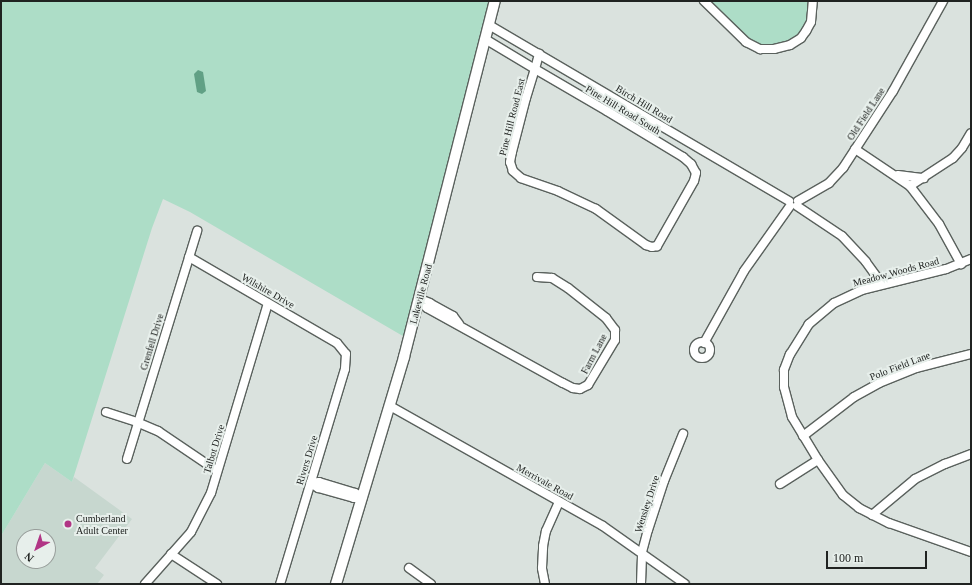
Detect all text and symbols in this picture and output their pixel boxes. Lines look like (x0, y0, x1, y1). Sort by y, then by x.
street label: Pine Hill Road East (497, 77, 527, 157)
street label: Birch Hill Road (614, 82, 674, 126)
street label: Pine Hill Road South (583, 83, 663, 137)
street label: Old Field Lane (844, 85, 888, 143)
street label: Meadow Woods Road (852, 255, 940, 289)
street label: Lakeville Road (407, 263, 435, 325)
street label: Wilshire Drive (239, 271, 297, 311)
street label: Grenfell Drive (138, 312, 166, 372)
street label: Farm Lane (578, 332, 610, 376)
street label: Polo Field Lane (868, 349, 932, 383)
street label: Talbot Drive (201, 423, 227, 475)
street label: Rivers Drive (294, 434, 320, 486)
street label: Merrivale Road (515, 461, 575, 503)
street label: Wensley Drive (632, 474, 662, 534)
place label: Cumberland Adult Center (76, 512, 128, 536)
marker: Cumberland Adult Center (63, 519, 73, 529)
north arrow (16, 529, 56, 569)
scale bar (828, 543, 929, 569)
text: N (22, 550, 36, 565)
text: 100 m (833, 551, 863, 565)

